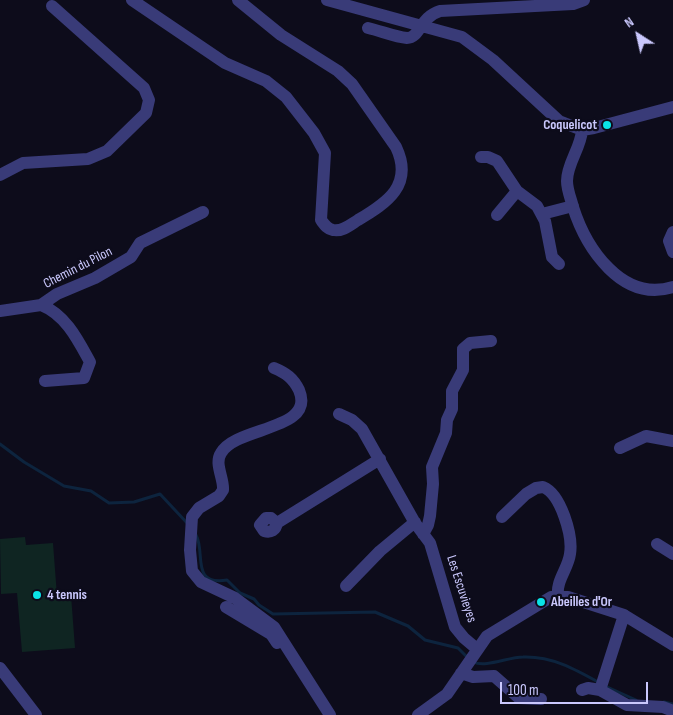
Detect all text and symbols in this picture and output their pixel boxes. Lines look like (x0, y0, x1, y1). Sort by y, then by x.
north arrow (613, 10, 663, 60)
text: N (621, 13, 637, 31)
place label: Coquelicot (543, 117, 597, 133)
marker: Coquelicot (601, 119, 613, 131)
street label: Chemin du Pilon (41, 243, 115, 293)
street label: Les Escuvieyes (442, 553, 480, 625)
place label: 4 tennis (47, 587, 87, 603)
marker: 4 tennis (31, 589, 43, 601)
place label: Abeilles d'Or (551, 594, 612, 610)
marker: Abeilles d'Or (535, 596, 547, 608)
scale bar (503, 672, 650, 704)
text: 100 m (508, 681, 539, 700)

